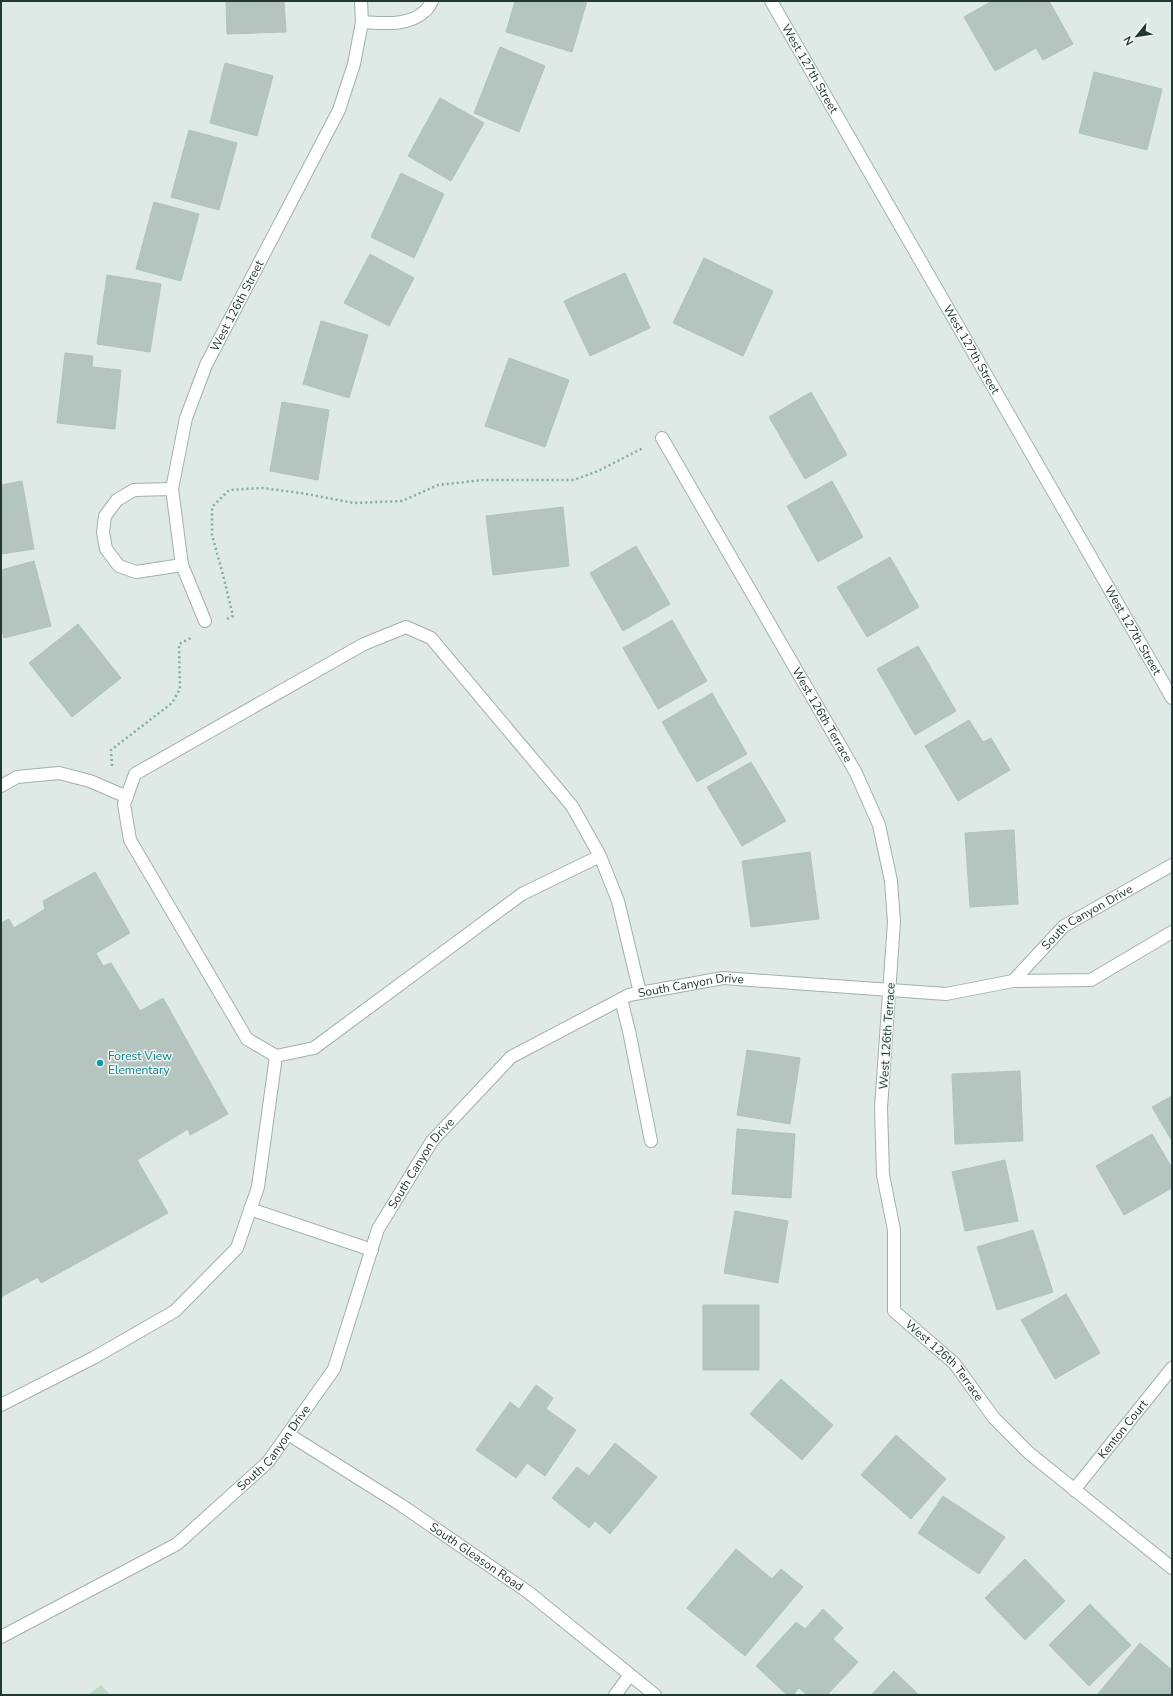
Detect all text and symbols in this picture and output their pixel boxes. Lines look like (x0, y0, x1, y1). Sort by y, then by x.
north arrow (1117, 16, 1157, 56)
street label: West 127th Street (778, 21, 842, 117)
text: N (1120, 33, 1137, 48)
street label: West 126th Street (207, 257, 268, 354)
street label: West 127th Street (939, 302, 1004, 398)
street label: West 127th Street (1101, 583, 1165, 678)
street label: West 126th Terrace (789, 665, 856, 765)
street label: South Canyon Drive (1038, 881, 1135, 953)
street label: South Canyon Drive (637, 970, 744, 1001)
street label: West 126th Terrace (875, 982, 899, 1090)
place label: Forest View Elementary (108, 1048, 172, 1078)
marker: Forest View Elementary (95, 1058, 105, 1068)
street label: South Canyon Drive (384, 1114, 458, 1212)
street label: West 126th Terrace (902, 1316, 987, 1404)
street label: Kenton Court (1094, 1396, 1152, 1462)
street label: South Canyon Drive (234, 1402, 314, 1494)
street label: South Gleason Road (427, 1519, 527, 1594)

